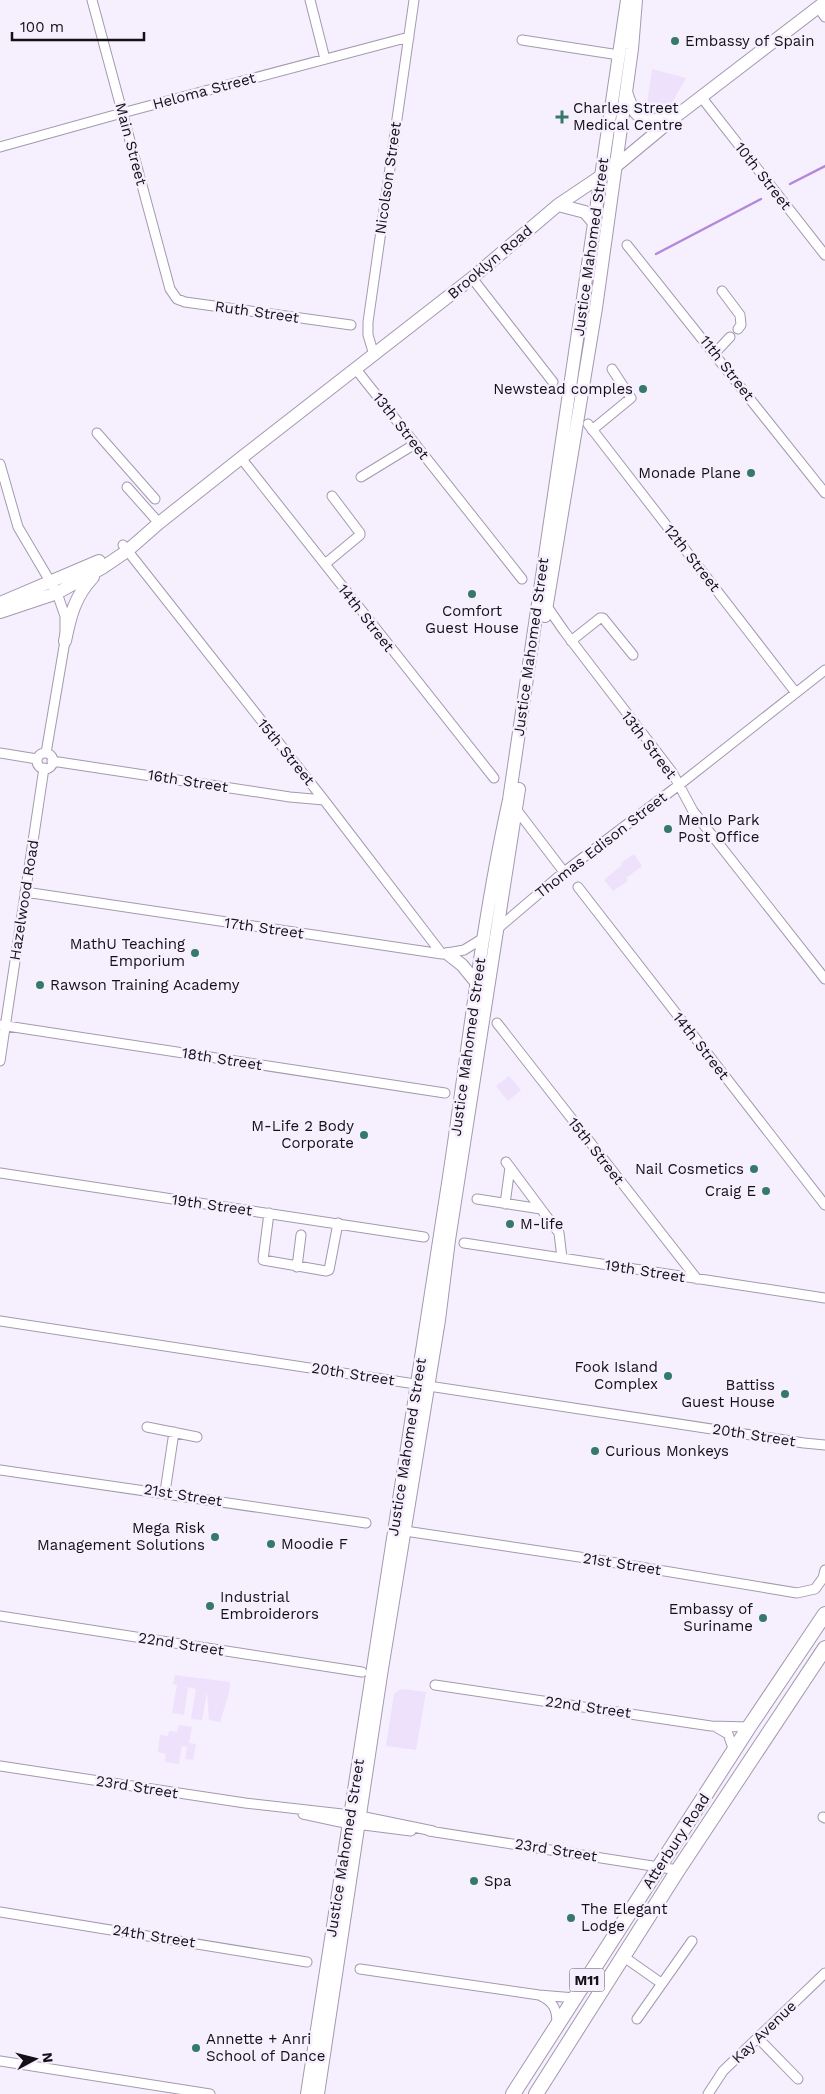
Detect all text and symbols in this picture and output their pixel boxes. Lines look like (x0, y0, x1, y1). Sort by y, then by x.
scale bar (12, 10, 145, 42)
text: 100 m (20, 18, 64, 36)
place label: Embassy of Spain (685, 32, 815, 50)
marker: Embassy of Spain (669, 35, 681, 47)
street label: Heloma Street (151, 68, 258, 113)
place label: Charles Street Medical Centre (573, 99, 683, 134)
street label: Main Street (111, 101, 151, 188)
marker: Charles Street Medical Centre (555, 110, 569, 124)
street label: Nicolson Street (371, 120, 405, 235)
street label: 10th Street (731, 139, 795, 214)
street label: Justice Mahomed Street (570, 156, 613, 337)
street label: Brooklyn Road (444, 221, 536, 303)
street label: Ruth Street (214, 297, 301, 327)
street label: 11th Street (696, 332, 758, 405)
place label: Newstead comples (493, 380, 633, 398)
marker: Newstead comples (637, 383, 649, 395)
street label: 13th Street (369, 389, 433, 464)
place label: Monade Plane (638, 464, 741, 482)
marker: Monade Plane (745, 467, 757, 479)
street label: 12th Street (660, 521, 724, 596)
street label: Justice Mahomed Street (510, 556, 553, 737)
street label: 14th Street (334, 581, 398, 656)
marker: Comfort Guest House (466, 588, 478, 600)
place label: Comfort Guest House (425, 602, 519, 637)
street label: 13th Street (618, 707, 681, 783)
street label: 15th Street (254, 715, 319, 789)
street label: 16th Street (147, 766, 230, 796)
street label: Thomas Edison Street (532, 788, 671, 902)
place label: Menlo Park Post Office (678, 811, 760, 846)
marker: Menlo Park Post Office (662, 823, 674, 835)
street label: Hazelwood Road (6, 838, 42, 962)
street label: 17th Street (223, 914, 306, 943)
place label: MathU Teaching Emporium (70, 935, 185, 970)
marker: MathU Teaching Emporium (189, 947, 201, 959)
street label: Justice Mahomed Street (447, 956, 490, 1137)
place label: Rawson Training Academy (50, 976, 240, 994)
marker: Rawson Training Academy (34, 979, 46, 991)
street label: 14th Street (669, 1009, 733, 1084)
street label: 18th Street (181, 1044, 264, 1074)
street label: 15th Street (564, 1114, 628, 1189)
place label: M-Life 2 Body Corporate (251, 1117, 354, 1152)
marker: M-Life 2 Body Corporate (358, 1129, 370, 1141)
place label: Nail Cosmetics (635, 1160, 744, 1178)
marker: Nail Cosmetics (748, 1163, 760, 1175)
place label: Craig E (705, 1182, 756, 1200)
marker: Craig E (760, 1185, 772, 1197)
street label: 19th Street (171, 1190, 254, 1220)
place label: M-life (520, 1215, 563, 1233)
marker: M-life (504, 1218, 516, 1230)
street label: 19th Street (604, 1256, 687, 1286)
street label: Justice Mahomed Street (384, 1356, 430, 1537)
place label: Fook Island Complex (574, 1358, 658, 1393)
street label: 20th Street (310, 1359, 397, 1390)
marker: Fook Island Complex (662, 1370, 674, 1382)
place label: Battiss Guest House (681, 1376, 775, 1411)
marker: Battiss Guest House (779, 1388, 791, 1400)
street label: 20th Street (711, 1420, 798, 1451)
place label: Curious Monkeys (605, 1442, 729, 1460)
marker: Curious Monkeys (589, 1445, 601, 1457)
street label: 21st Street (143, 1480, 224, 1510)
place label: Mega Risk Management Solutions (37, 1519, 205, 1554)
marker: Mega Risk Management Solutions (209, 1531, 221, 1543)
place label: Moodie F (281, 1535, 348, 1553)
marker: Moodie F (265, 1538, 277, 1550)
street label: 21st Street (582, 1549, 663, 1579)
place label: Industrial Embroiderors (220, 1588, 319, 1623)
marker: Industrial Embroiderors (204, 1600, 216, 1612)
place label: Embassy of Suriname (669, 1600, 753, 1635)
marker: Embassy of Suriname (757, 1612, 769, 1624)
street label: 22nd Street (137, 1628, 226, 1660)
street label: 22nd Street (544, 1692, 633, 1722)
street label: Justice Mahomed Street (322, 1757, 368, 1938)
street label: 23rd Street (95, 1772, 180, 1802)
street label: Atterbury Road (639, 1790, 713, 1892)
street label: 23rd Street (514, 1835, 599, 1865)
place label: Spa (484, 1872, 512, 1890)
marker: Spa (468, 1875, 480, 1887)
place label: The Elegant Lodge (581, 1900, 668, 1935)
marker: The Elegant Lodge (565, 1912, 577, 1924)
street label: 24th Street (111, 1921, 197, 1952)
road number: M11 (570, 1968, 604, 1992)
street label: Kay Avenue (728, 1997, 800, 2067)
place label: Annette + Anri School of Dance (206, 2030, 325, 2065)
north arrow (10, 2034, 60, 2084)
marker: Annette + Anri School of Dance (190, 2042, 202, 2054)
text: N (39, 2051, 56, 2064)

